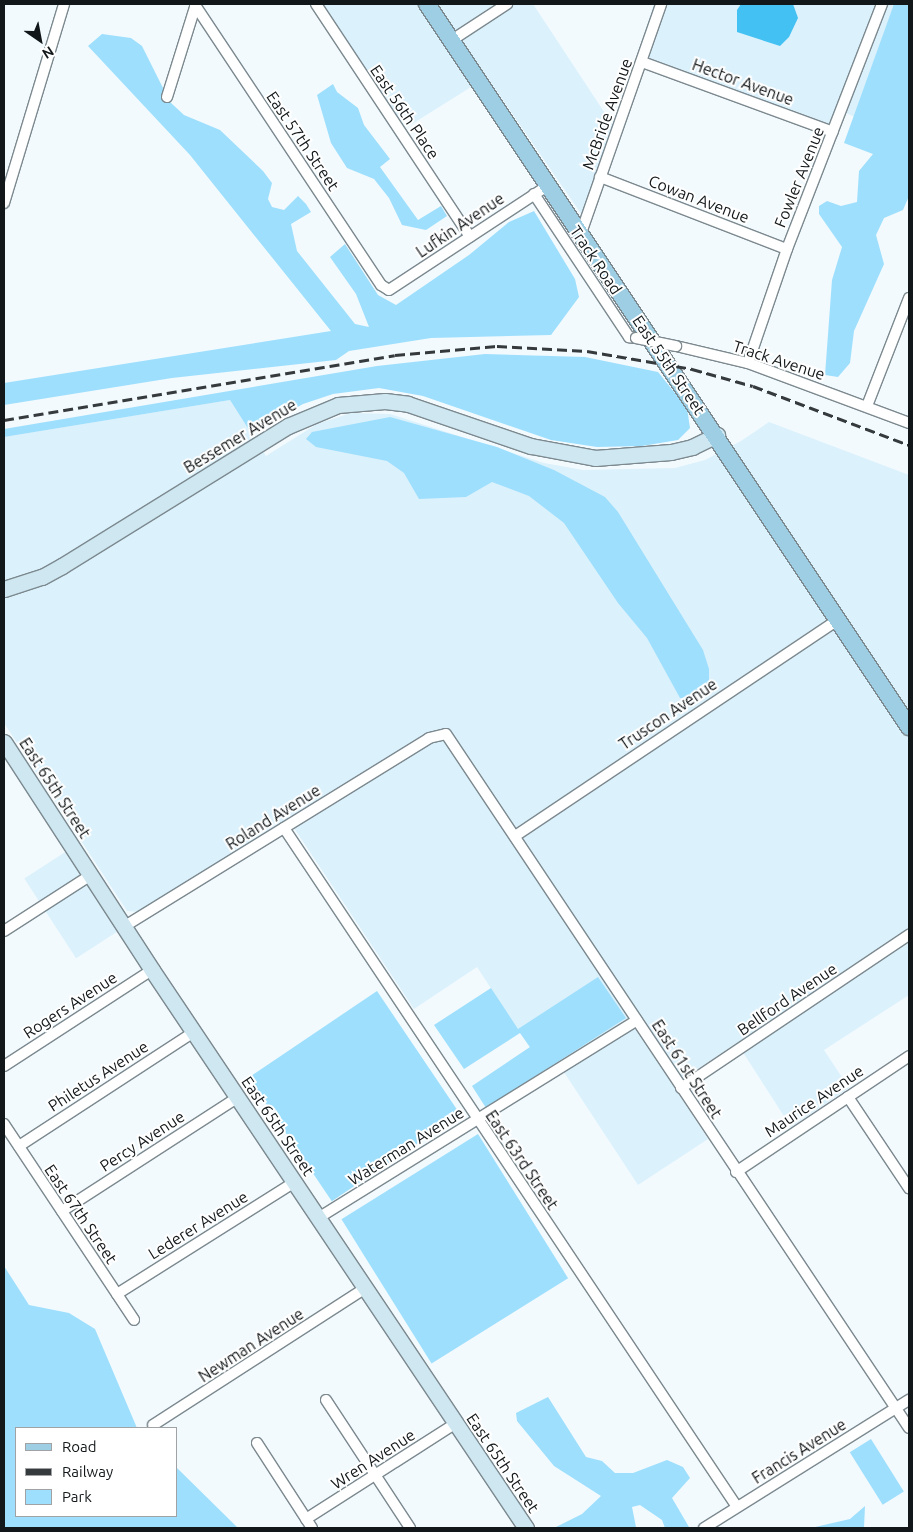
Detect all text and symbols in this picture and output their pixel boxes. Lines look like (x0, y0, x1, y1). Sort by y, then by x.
north arrow (15, 15, 65, 65)
text: N (39, 43, 57, 62)
street label: Hector Avenue (690, 55, 796, 109)
street label: McBride Avenue (578, 56, 636, 172)
street label: East 56th Place (366, 61, 444, 163)
street label: East 57th Street (263, 88, 343, 194)
street label: Fowler Avenue (770, 124, 828, 230)
street label: Cowan Avenue (646, 171, 752, 227)
street label: Lufkin Avenue (412, 189, 508, 261)
street label: Track Road (566, 222, 626, 298)
street label: East 55th Street (629, 312, 709, 418)
street label: Track Avenue (731, 336, 827, 384)
street label: Bessemer Avenue (180, 395, 300, 477)
street label: Truscon Avenue (615, 674, 721, 754)
street label: East 65th Street (15, 734, 95, 842)
street label: Roland Avenue (222, 780, 324, 854)
street label: Bellford Avenue (734, 959, 840, 1039)
street label: Rogers Avenue (20, 968, 120, 1042)
street label: East 61st Street (648, 1016, 726, 1122)
street label: Philetus Avenue (44, 1036, 152, 1116)
street label: Maurice Avenue (761, 1061, 867, 1141)
street label: East 65th Street (238, 1073, 318, 1179)
street label: Waterman Avenue (345, 1103, 467, 1189)
street label: Percy Avenue (96, 1107, 188, 1175)
street label: East 63rd Street (482, 1107, 562, 1213)
street label: East 67th Street (41, 1161, 121, 1267)
street label: Lederer Avenue (145, 1187, 251, 1263)
street label: Newman Avenue (195, 1304, 307, 1386)
street label: East 65th Street (463, 1410, 543, 1516)
street label: Francis Avenue (748, 1414, 850, 1488)
street label: Wren Avenue (327, 1425, 419, 1493)
legend (15, 1427, 178, 1517)
text: Road (62, 1438, 97, 1455)
text: Railway (62, 1463, 113, 1480)
text: Park (62, 1488, 92, 1505)

